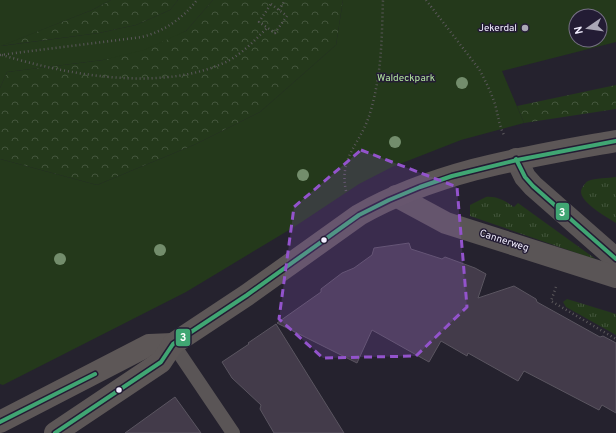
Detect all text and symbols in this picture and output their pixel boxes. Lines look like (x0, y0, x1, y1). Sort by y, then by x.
north arrow (568, 8, 608, 48)
place label: Jekerdal (479, 22, 517, 35)
marker: Jekerdal (520, 23, 530, 33)
text: N (572, 25, 587, 35)
park label: Waldeckpark (377, 72, 435, 85)
line badge: 3 (555, 202, 570, 221)
text: 3 (559, 206, 565, 220)
street label: Cannerweg (478, 227, 530, 255)
unlabelled marker (319, 235, 329, 245)
line badge: 3 (175, 328, 191, 347)
text: 3 (180, 331, 186, 345)
unlabelled marker (114, 385, 124, 395)

